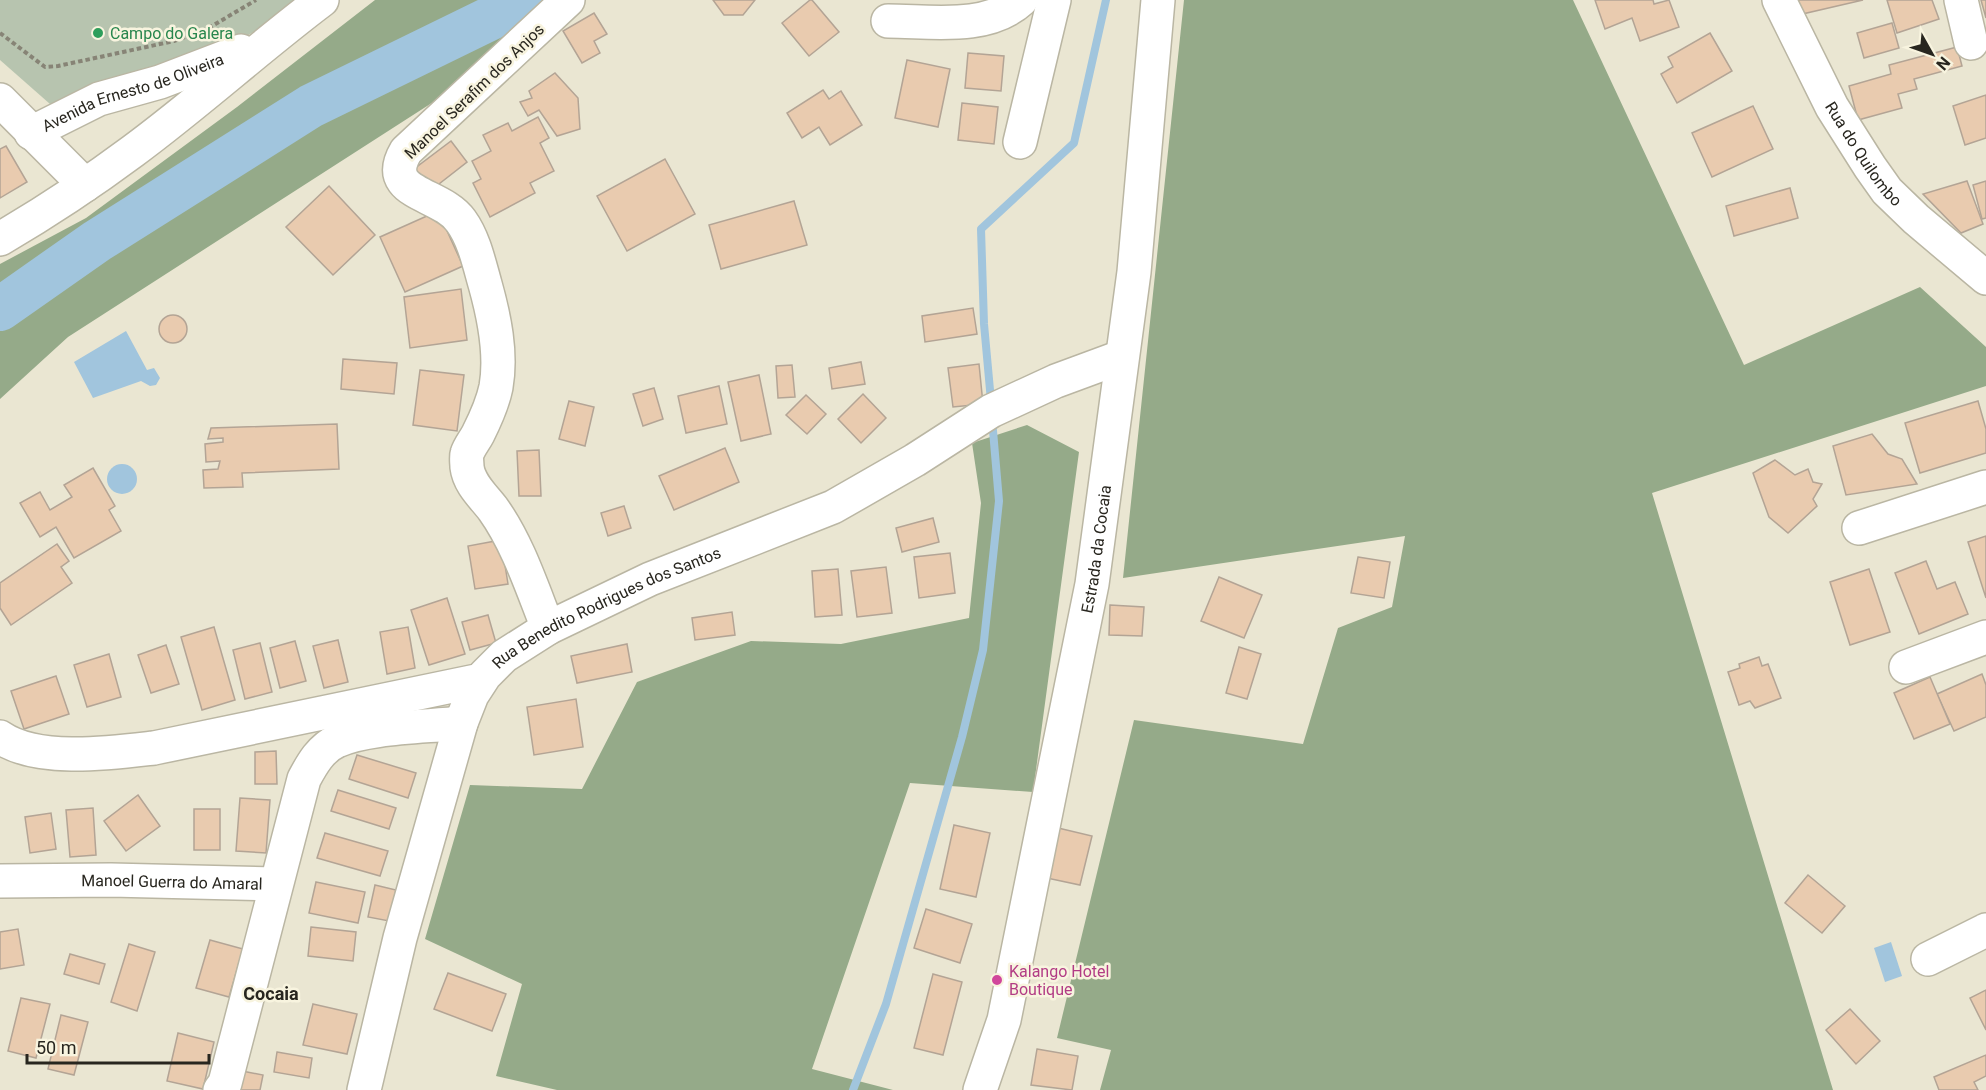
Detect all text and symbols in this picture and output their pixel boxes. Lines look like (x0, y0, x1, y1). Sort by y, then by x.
street label: Manoel Serafim dos Anjos (401, 20, 548, 163)
place label: Campo do Galera (110, 24, 233, 43)
north arrow (1902, 24, 1962, 84)
marker: Campo do Galera (91, 26, 105, 40)
street label: Avenida Ernesto de Oliveira (39, 50, 226, 136)
text: N (1932, 53, 1954, 74)
street label: Rua do Quilombo (1821, 98, 1906, 210)
street label: Estrada da Cocaia (1077, 484, 1115, 615)
street label: Rua Benedito Rodrigues dos Santos (488, 543, 724, 673)
street label: Manoel Guerra do Amaral (81, 871, 263, 894)
place label: Kalango Hotel Boutique (1009, 962, 1109, 999)
marker: Kalango Hotel Boutique (990, 973, 1004, 987)
district label: Cocaia (243, 983, 299, 1004)
scale bar (27, 1027, 208, 1065)
text: 50 m (36, 1037, 76, 1058)

